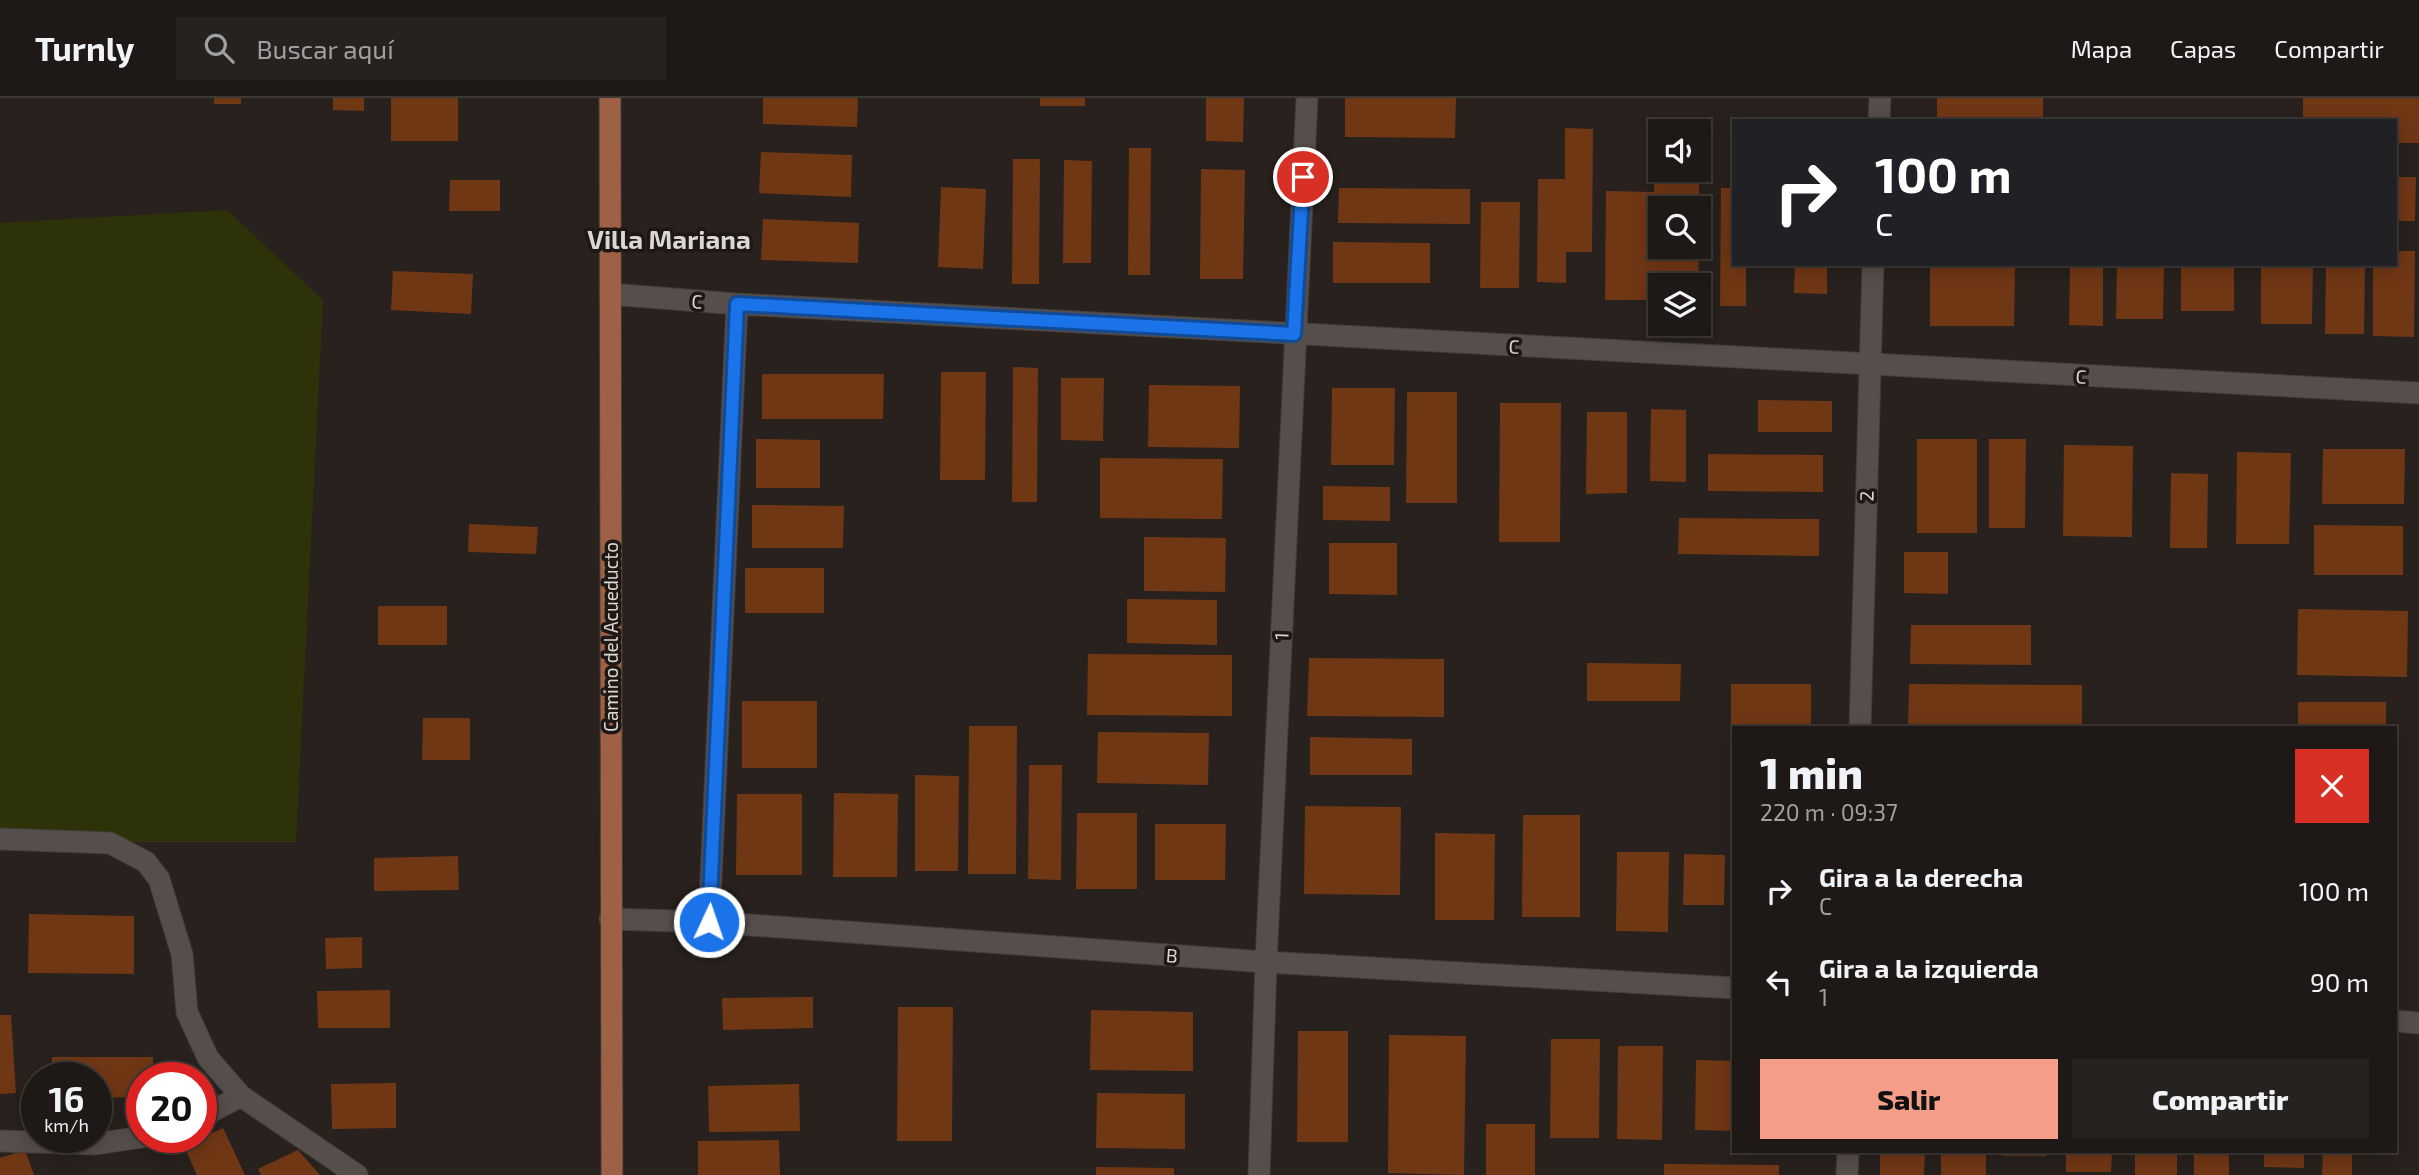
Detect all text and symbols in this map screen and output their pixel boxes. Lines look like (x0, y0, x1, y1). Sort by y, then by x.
search box (176, 17, 666, 80)
text: Turnly (35, 28, 134, 68)
icon: search (200, 29, 238, 67)
text: Buscar aquí (256, 33, 394, 64)
text: Mapa (2071, 34, 2132, 63)
text: Capas (2170, 34, 2236, 63)
text: Compartir (2274, 34, 2384, 63)
map controls (1648, 119, 1711, 336)
button: sound (1648, 119, 1711, 182)
text: 100 m (1875, 144, 2012, 203)
pin (1273, 147, 1333, 207)
icon: right (1760, 147, 1851, 238)
icon: arrive (1284, 158, 1322, 196)
button: search (1648, 196, 1711, 259)
text: C (1875, 204, 1893, 242)
district label: Villa Mariana (587, 223, 751, 254)
button: layers (1648, 273, 1711, 336)
street label: C (691, 289, 703, 313)
street label: C (1508, 334, 1520, 358)
street label: C (2075, 364, 2087, 388)
street label: 2 (1854, 490, 1878, 502)
street label: Camino del Acueducto (599, 542, 622, 732)
street label: 1 (1269, 632, 1293, 640)
text: 1 min (1760, 747, 1863, 797)
button: close (2295, 749, 2369, 823)
text: 220 m · 09:37 (1760, 798, 1898, 826)
text: Gira a la derecha (1819, 861, 2023, 892)
icon: right (1760, 872, 1798, 910)
text: 100 m (2299, 875, 2369, 906)
position arrow (672, 885, 746, 959)
text: C (1819, 892, 1832, 920)
street label: B (1165, 943, 1179, 967)
text: Gira a la izquierda (1819, 952, 2039, 983)
icon: left (1760, 963, 1798, 1001)
text: 90 m (2310, 966, 2369, 997)
text: 1 (1819, 983, 1828, 1011)
button: Salir (1760, 1059, 2058, 1139)
button: Compartir (2072, 1059, 2369, 1139)
speed limit sign: 20 (126, 1062, 217, 1153)
text: 16 (49, 1077, 84, 1119)
text: km/h (44, 1114, 89, 1136)

